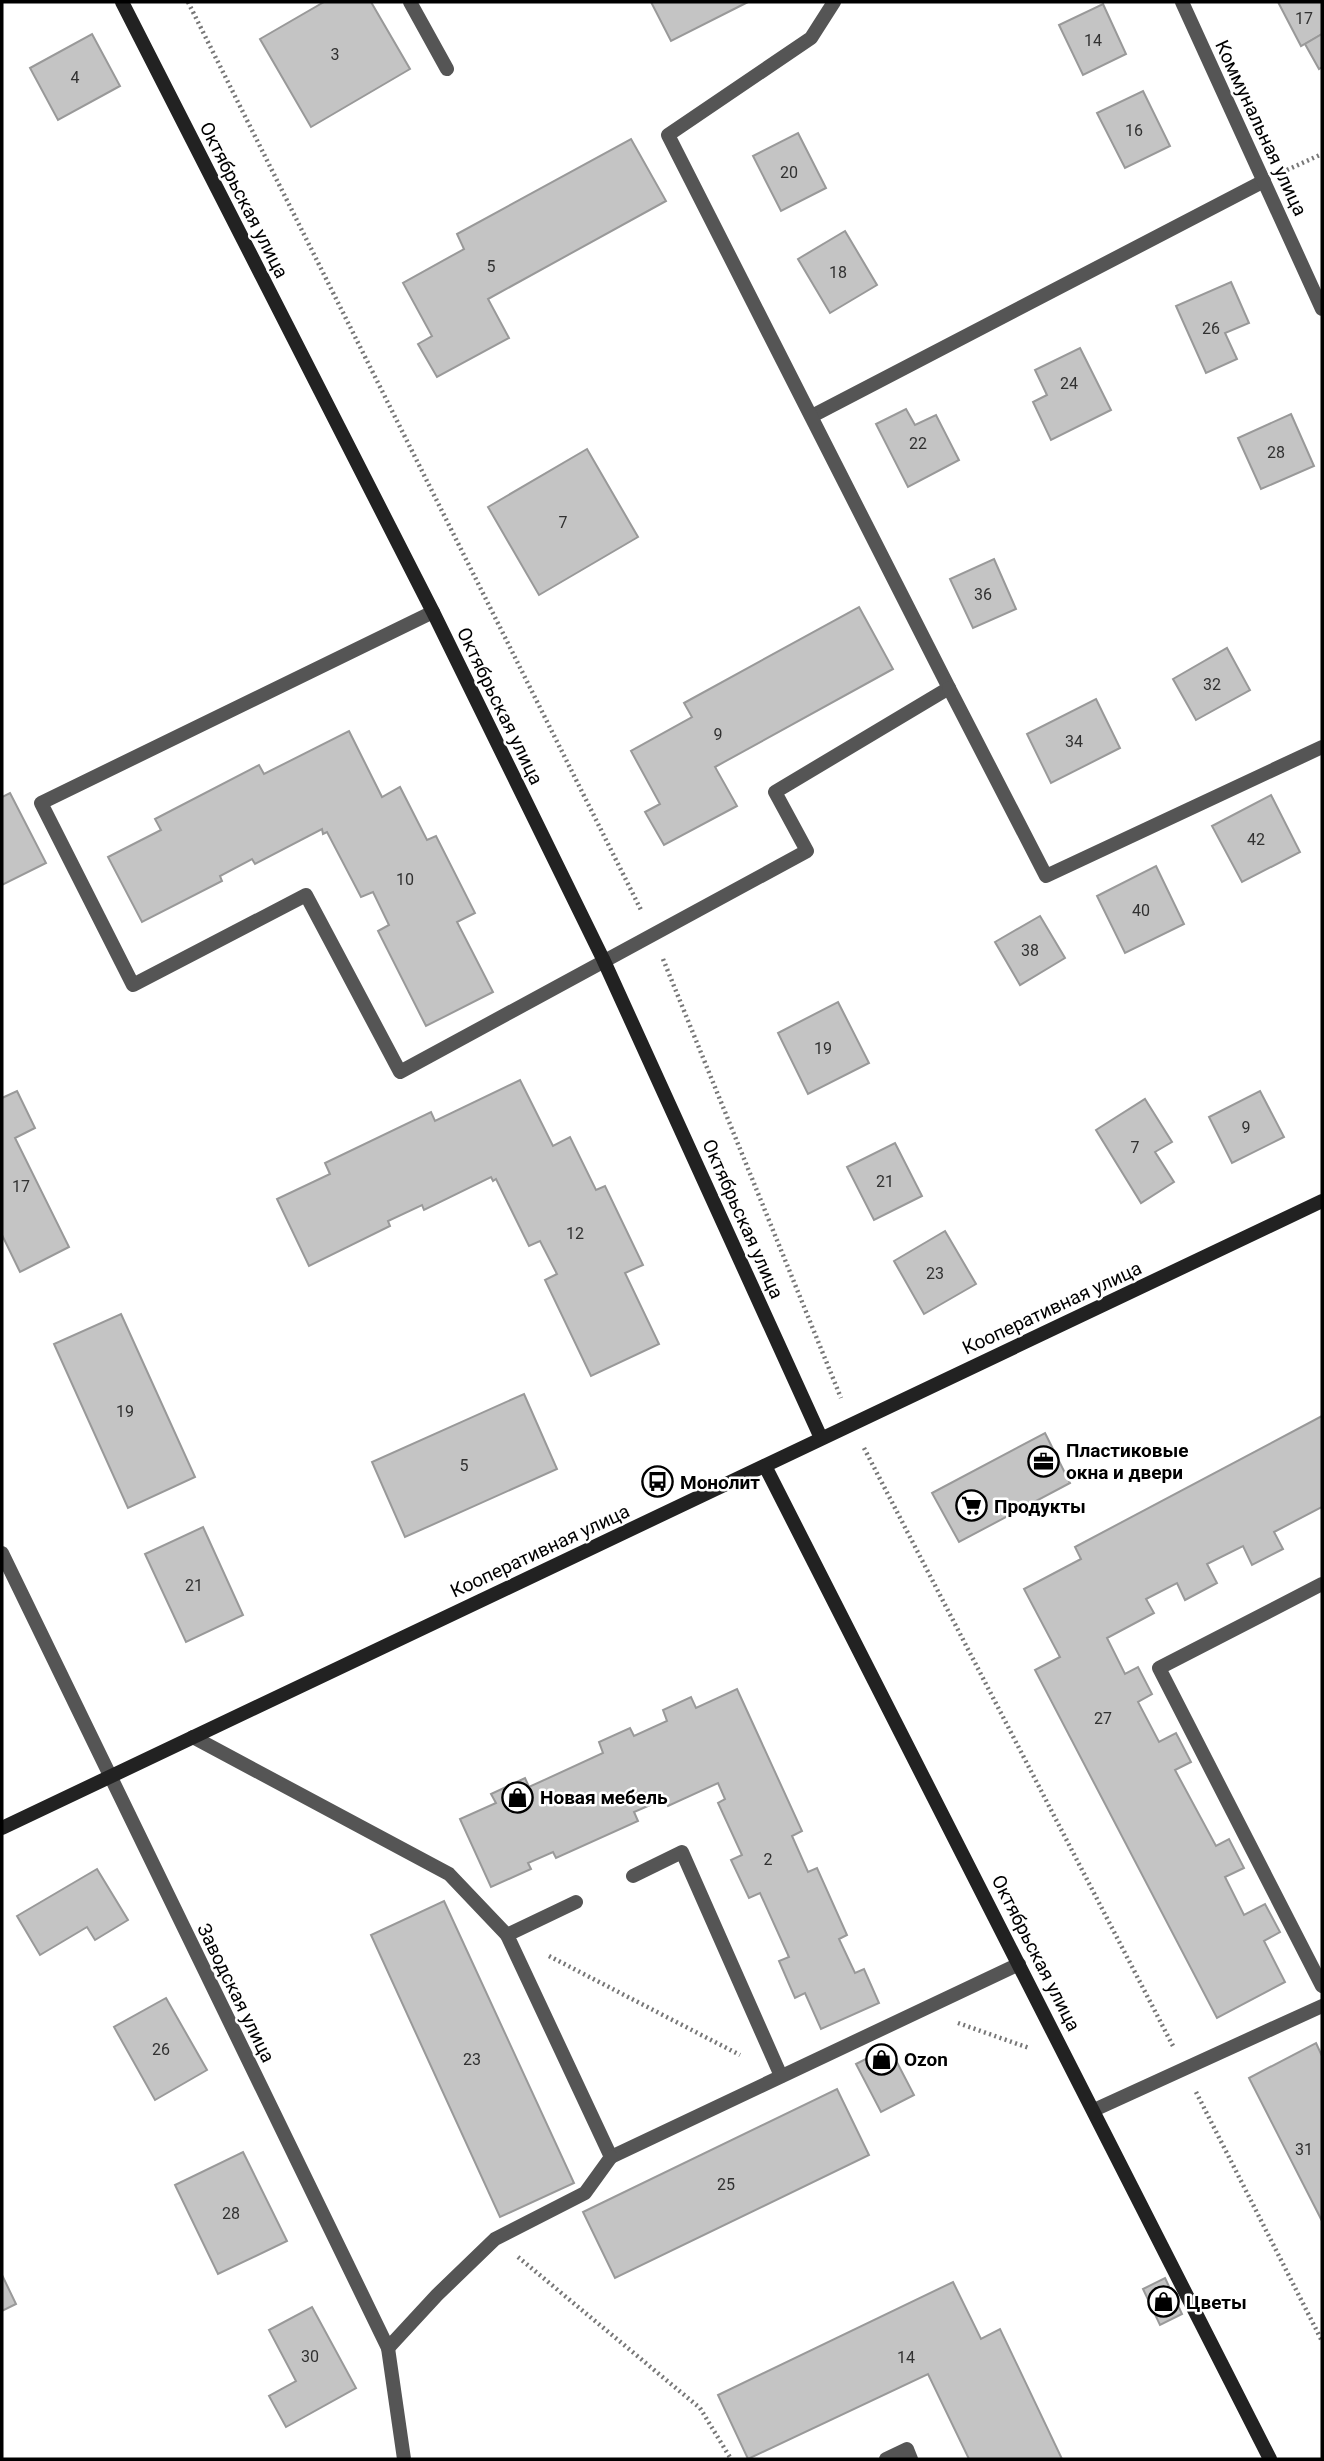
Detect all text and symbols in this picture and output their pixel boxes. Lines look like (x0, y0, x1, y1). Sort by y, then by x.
house number: 17 (1295, 9, 1313, 28)
house number: 14 (1084, 31, 1102, 50)
street label: Коммунальная улица (1210, 37, 1312, 219)
house number: 3 (331, 45, 340, 64)
house number: 4 (71, 68, 80, 87)
street label: Октябрьская улица (195, 118, 293, 282)
house number: 16 (1125, 121, 1143, 140)
house number: 20 (780, 163, 798, 182)
house number: 5 (487, 257, 496, 276)
house number: 18 (829, 263, 847, 282)
house number: 26 (1202, 319, 1220, 338)
house number: 24 (1060, 374, 1078, 393)
house number: 22 (909, 434, 927, 453)
house number: 28 (1267, 443, 1285, 462)
house number: 7 (559, 513, 568, 532)
house number: 36 (974, 585, 992, 604)
street label: Октябрьская улица (452, 624, 548, 788)
house number: 32 (1203, 675, 1221, 694)
house number: 9 (714, 725, 723, 744)
house number: 34 (1065, 732, 1083, 751)
house number: 42 (1247, 830, 1265, 849)
house number: 10 (396, 870, 414, 889)
house number: 40 (1132, 901, 1150, 920)
house number: 38 (1021, 941, 1039, 960)
house number: 19 (814, 1039, 832, 1058)
house number: 9 (1242, 1118, 1251, 1137)
street label: Октябрьская улица (697, 1136, 789, 1302)
house number: 7 (1131, 1138, 1140, 1157)
house number: 21 (876, 1172, 894, 1191)
house number: 17 (12, 1177, 30, 1196)
house number: 12 (566, 1224, 584, 1243)
street label: Кооперативная улица (959, 1256, 1145, 1360)
house number: 23 (926, 1264, 944, 1283)
house number: 19 (116, 1402, 134, 1421)
place label: Пластиковые окна и двери (1066, 1439, 1188, 1484)
office icon: Пластиковые окна и двери (1026, 1444, 1060, 1478)
house number: 5 (460, 1456, 469, 1475)
bus stop icon: Монолит (640, 1465, 674, 1499)
place label: Монолит (680, 1471, 760, 1494)
supermarket icon: Продукты (954, 1489, 988, 1523)
place label: Продукты (994, 1495, 1086, 1518)
street label: Кооперативная улица (447, 1499, 633, 1603)
house number: 21 (185, 1576, 203, 1595)
house number: 27 (1094, 1709, 1112, 1728)
shop icon: Новая мебель (500, 1780, 534, 1814)
place label: Новая мебель (540, 1786, 668, 1809)
house number: 2 (764, 1850, 773, 1869)
street label: Октябрьская улица (987, 1871, 1085, 2035)
street label: Заводская улица (192, 1920, 280, 2066)
house number: 26 (152, 2040, 170, 2059)
shop icon: Ozon (864, 2042, 898, 2076)
place label: Ozon (904, 2048, 948, 2071)
house number: 23 (463, 2050, 481, 2069)
house number: 31 (1295, 2140, 1313, 2159)
house number: 25 (717, 2175, 735, 2194)
house number: 28 (222, 2204, 240, 2223)
shop icon: Цветы (1146, 2285, 1180, 2319)
place label: Цветы (1186, 2291, 1247, 2314)
house number: 30 (301, 2347, 319, 2366)
house number: 14 (897, 2348, 915, 2367)

